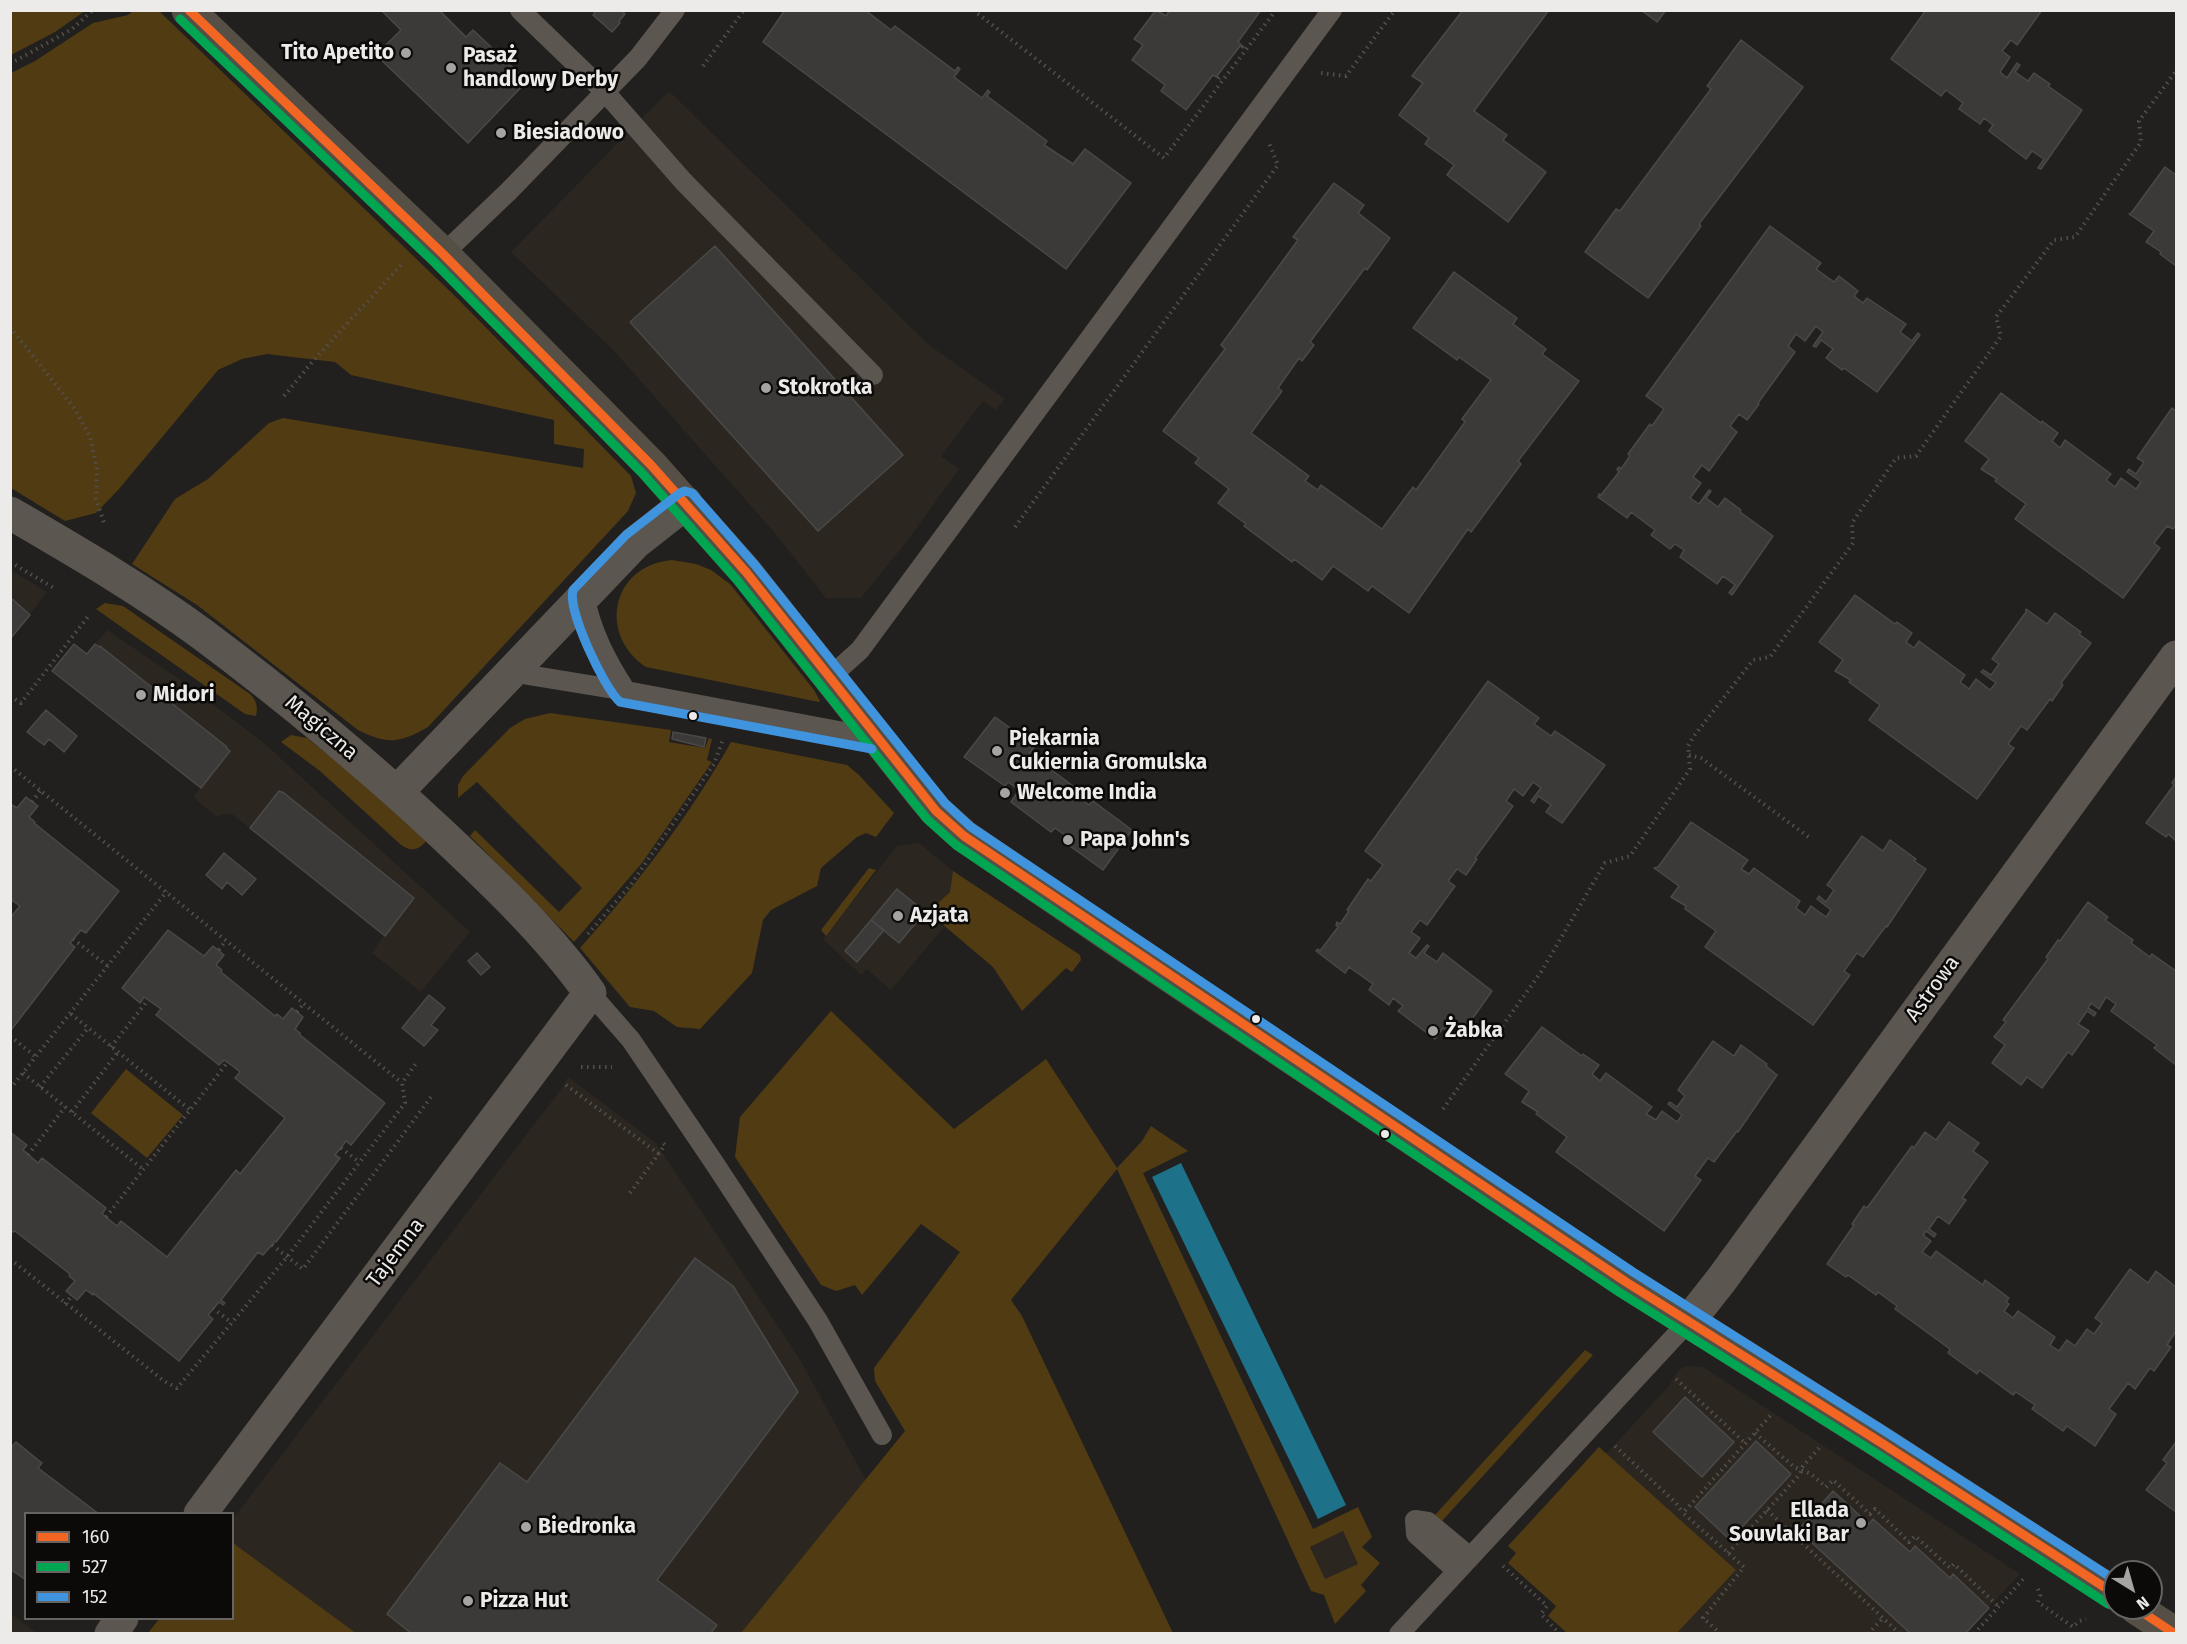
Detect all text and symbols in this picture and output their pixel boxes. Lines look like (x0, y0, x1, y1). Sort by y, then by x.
place label: Tito Apetito (281, 40, 394, 66)
place label: Pasaż handlowy Derby (463, 43, 618, 93)
marker: Tito Apetito (399, 46, 413, 60)
marker: Pasaż handlowy Derby (444, 61, 458, 75)
place label: Biesiadowo (513, 120, 624, 146)
marker: Biesiadowo (494, 126, 508, 140)
place label: Stokrotka (778, 375, 873, 401)
marker: Stokrotka (759, 381, 773, 395)
place label: Midori (153, 682, 215, 708)
marker: Midori (134, 688, 148, 702)
street label: Magiczna (279, 690, 363, 766)
unlabelled marker (687, 710, 699, 722)
place label: Piekarnia Cukiernia Gromulska (1009, 726, 1207, 776)
marker: Piekarnia Cukiernia Gromulska (990, 744, 1004, 758)
place label: Welcome India (1017, 780, 1157, 806)
marker: Welcome India (998, 786, 1012, 800)
place label: Papa John's (1080, 827, 1190, 853)
marker: Papa John's (1061, 833, 1075, 847)
place label: Azjata (910, 903, 969, 929)
marker: Azjata (891, 909, 905, 923)
street label: Astrowa (1901, 951, 1965, 1027)
unlabelled marker (1250, 1013, 1262, 1025)
place label: Żabka (1445, 1018, 1503, 1044)
marker: Żabka (1426, 1024, 1440, 1038)
unlabelled marker (1379, 1128, 1391, 1140)
street label: Tajemna (362, 1213, 430, 1293)
place label: Ellada Souvlaki Bar (1729, 1498, 1849, 1548)
legend (24, 1512, 234, 1620)
place label: Biedronka (538, 1514, 636, 1540)
marker: Ellada Souvlaki Bar (1854, 1516, 1868, 1530)
marker: Biedronka (519, 1520, 533, 1534)
text: 160 (82, 1526, 109, 1548)
text: 527 (82, 1556, 108, 1578)
north arrow (2103, 1560, 2163, 1620)
text: 152 (82, 1586, 108, 1608)
place label: Pizza Hut (480, 1588, 568, 1614)
text: N (2133, 1592, 2153, 1614)
marker: Pizza Hut (461, 1594, 475, 1608)

